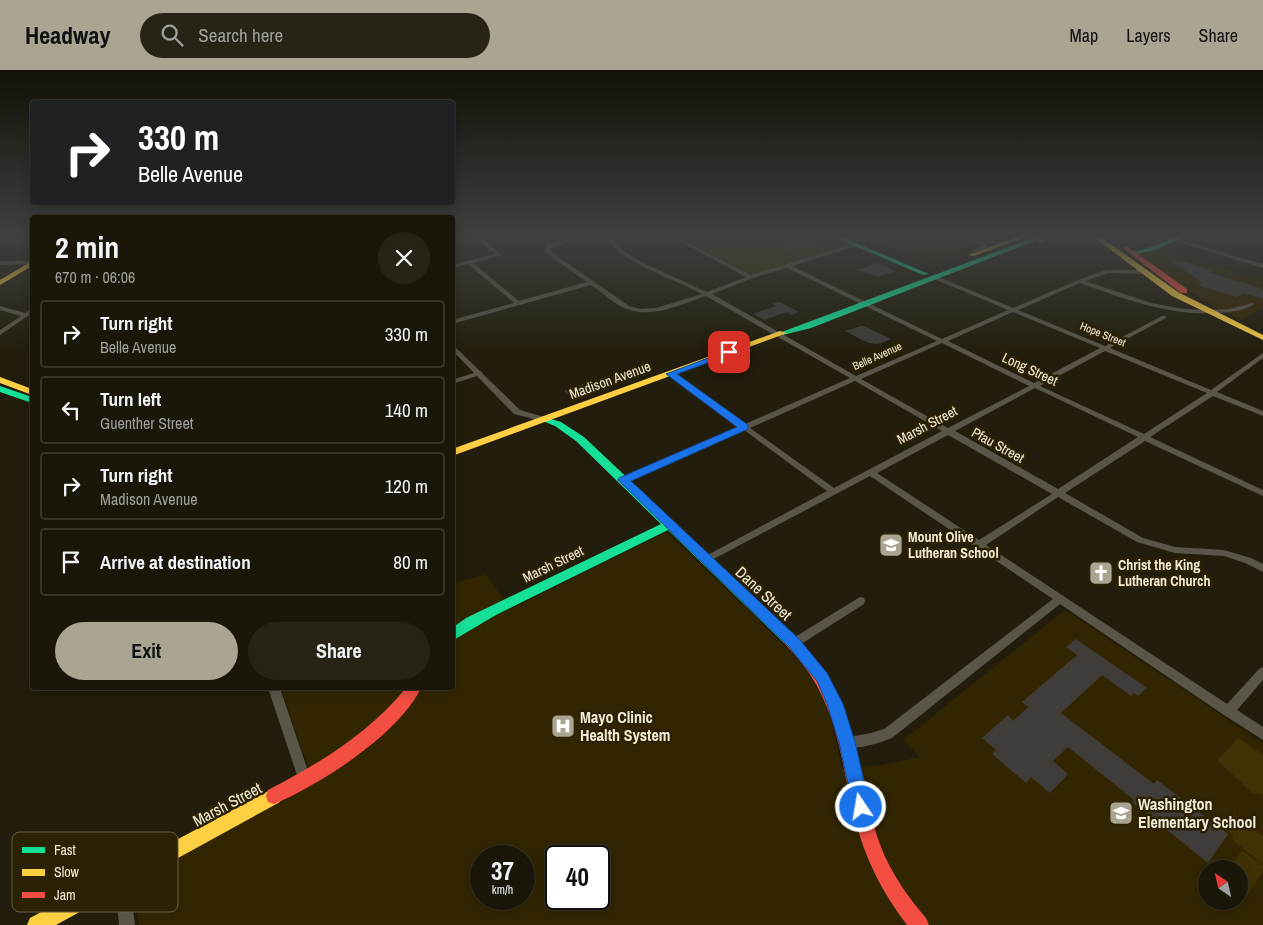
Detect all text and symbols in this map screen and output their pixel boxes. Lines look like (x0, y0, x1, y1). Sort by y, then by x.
search box (140, 13, 490, 58)
text: Headway (25, 19, 110, 51)
icon: search (158, 21, 186, 49)
text: Search here (198, 22, 283, 48)
text: Map (1070, 23, 1098, 48)
text: Layers (1126, 23, 1171, 48)
text: Share (1199, 23, 1238, 48)
text: 330 m (138, 114, 219, 161)
icon: right (55, 120, 120, 185)
text: Belle Avenue (138, 159, 243, 189)
text: 2 min (55, 227, 119, 267)
button: close (378, 232, 430, 284)
text: 670 m · 06:06 (55, 266, 135, 288)
text: Turn right (100, 310, 172, 336)
street label: Hope Street (1078, 318, 1128, 350)
icon: right (57, 320, 85, 348)
text: 330 m (385, 321, 428, 347)
pin (708, 331, 750, 373)
text: Belle Avenue (100, 336, 176, 358)
icon: arrive (715, 338, 743, 366)
street label: Belle Avenue (850, 339, 904, 373)
street label: Long Street (999, 348, 1061, 390)
street label: Madison Avenue (567, 357, 653, 403)
text: Turn left (100, 386, 161, 412)
icon: left (57, 396, 85, 424)
text: 140 m (385, 397, 428, 423)
street label: Marsh Street (894, 402, 960, 448)
text: Guenther Street (100, 412, 193, 434)
street label: Pfau Street (969, 423, 1027, 467)
text: Turn right (100, 462, 172, 488)
icon: right (57, 472, 85, 500)
text: 120 m (385, 473, 428, 499)
text: Madison Avenue (100, 488, 198, 510)
place label: Mount Olive Lutheran School (908, 528, 999, 562)
school or university icon: Mount Olive Lutheran School (878, 532, 904, 558)
street label: Marsh Street (520, 542, 586, 586)
icon: arrive (57, 548, 85, 576)
text: Arrive at destination (100, 549, 251, 575)
text: 80 m (393, 549, 428, 575)
place label: Christ the King Lutheran Church (1118, 556, 1210, 590)
church icon: Christ the King Lutheran Church (1088, 560, 1114, 586)
street label: Dane Street (731, 561, 797, 625)
button: Exit (55, 622, 238, 680)
button: Share (248, 622, 430, 680)
place label: Mayo Clinic Health System (580, 706, 670, 746)
hospital icon: Mayo Clinic Health System (550, 713, 576, 739)
street label: Marsh Street (189, 776, 266, 831)
position arrow (834, 780, 886, 832)
place label: Washington Elementary School (1138, 793, 1256, 833)
school or university icon: Washington Elementary School (1108, 800, 1134, 826)
legend (12, 832, 178, 912)
text: Fast (54, 841, 76, 859)
speed limit sign: 40 (545, 845, 610, 910)
text: 37 (491, 854, 514, 888)
north arrow (1198, 860, 1248, 910)
map controls (1198, 860, 1248, 910)
text: Slow (54, 863, 80, 881)
text: km/h (492, 882, 513, 898)
text: Jam (54, 886, 76, 904)

